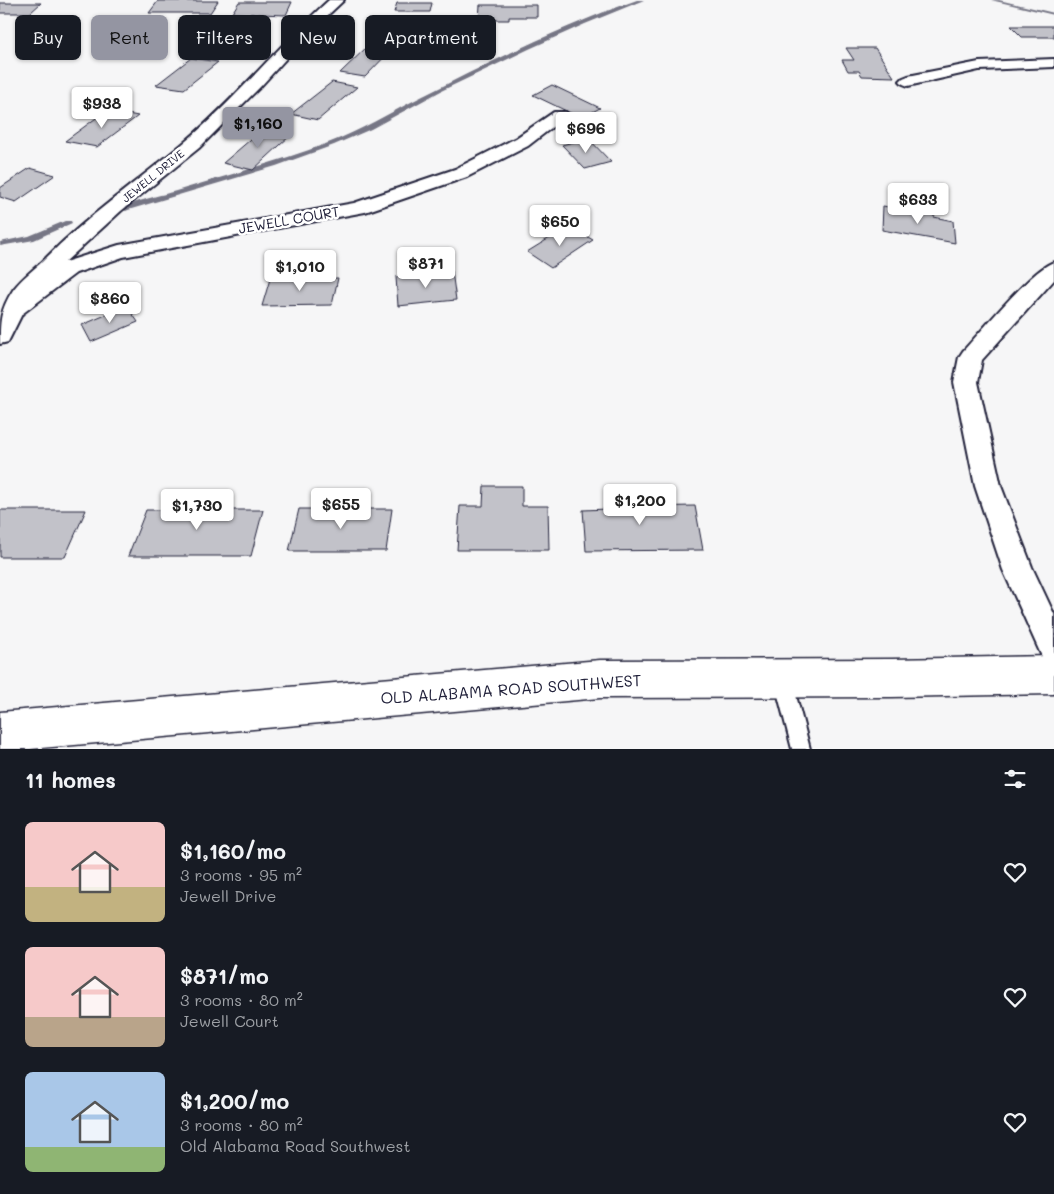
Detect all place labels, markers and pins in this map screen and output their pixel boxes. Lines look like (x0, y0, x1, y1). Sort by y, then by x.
pin: $938 (72, 86, 132, 129)
pin: $1,160 (217, 106, 299, 149)
pin: $696 (556, 112, 616, 154)
pin: $633 (888, 182, 948, 225)
pin: $650 (530, 204, 590, 247)
pin: $871 (396, 246, 456, 289)
pin: $1,010 (259, 250, 341, 292)
pin: $860 (80, 282, 140, 324)
pin: $1,200 (599, 484, 681, 526)
pin: $1,730 (156, 488, 238, 531)
pin: $655 (311, 488, 371, 530)

